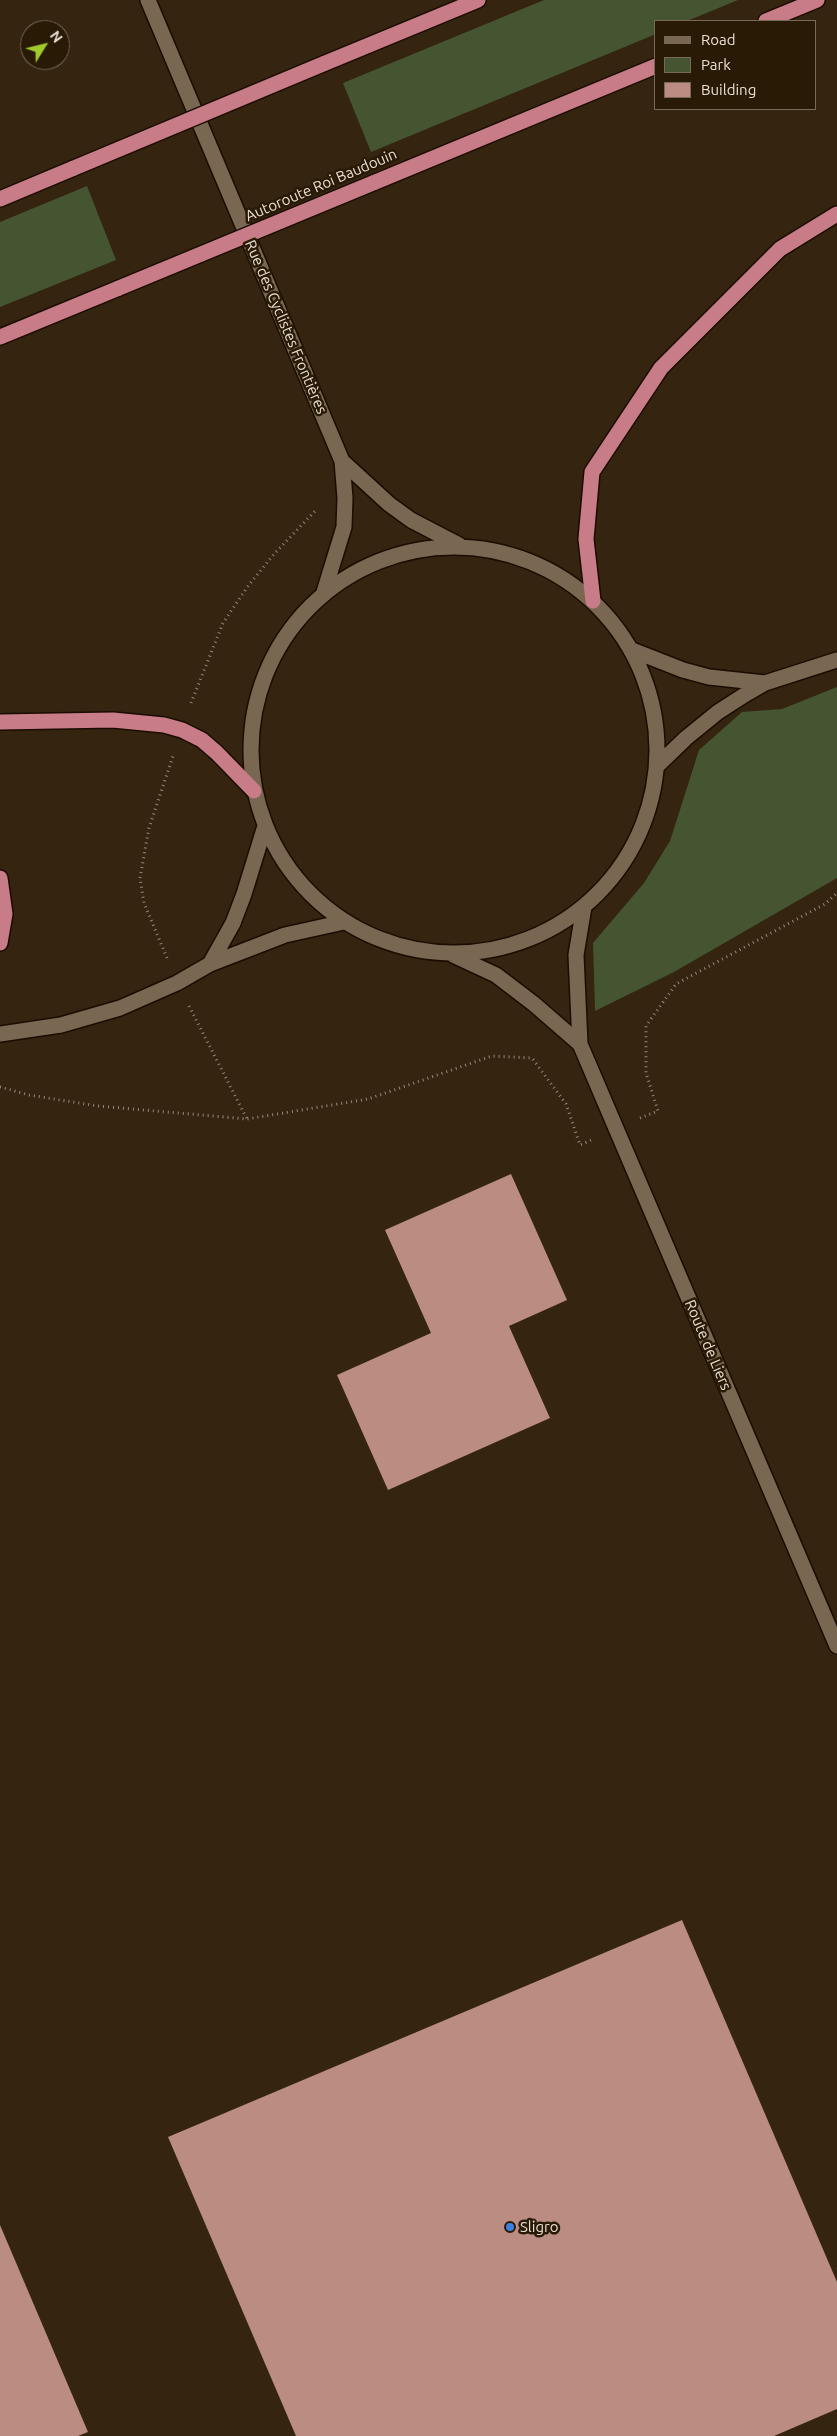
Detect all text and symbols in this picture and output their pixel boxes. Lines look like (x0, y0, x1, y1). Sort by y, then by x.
north arrow (20, 20, 70, 70)
legend (654, 20, 817, 110)
text: N (47, 28, 66, 46)
text: Road (701, 31, 736, 48)
text: Park (701, 56, 731, 73)
text: Building (701, 81, 756, 98)
street label: Autoroute Roi Baudouin (243, 145, 399, 225)
street label: Rue des Cyclistes Frontières (241, 237, 331, 417)
street label: Route de Liers (681, 1297, 735, 1393)
place label: Sligro (520, 2218, 559, 2236)
marker: Sligro (504, 2221, 516, 2233)

